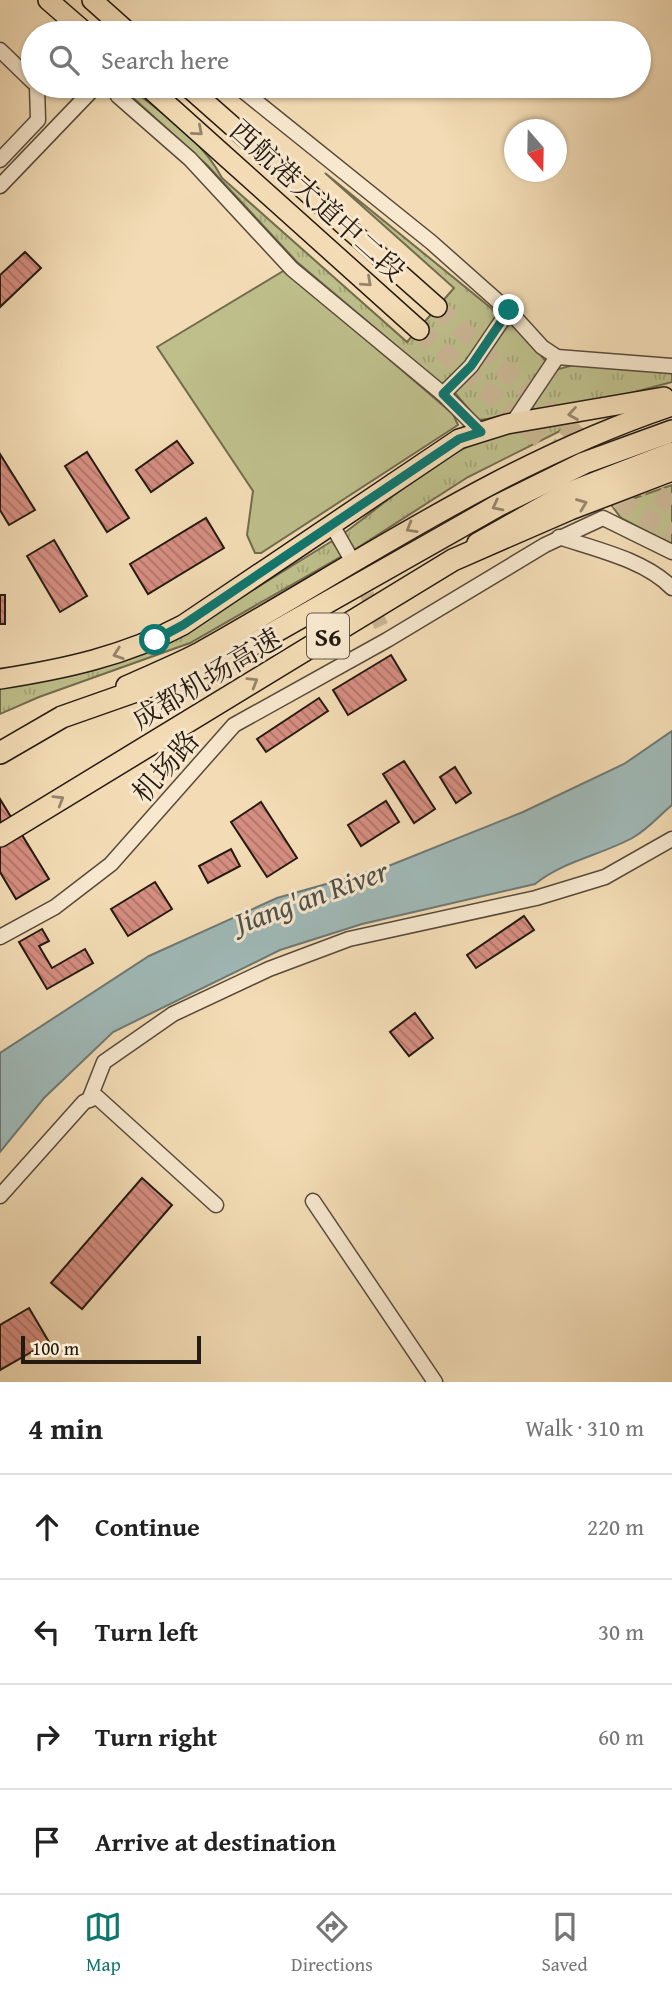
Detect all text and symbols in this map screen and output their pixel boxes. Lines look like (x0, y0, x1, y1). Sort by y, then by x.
search box (21, 21, 651, 98)
text: Search here (101, 40, 229, 79)
icon: search (45, 41, 83, 79)
street label: 西航港大道中二段 (221, 110, 415, 290)
north arrow (504, 119, 567, 182)
one-way arrow (190, 122, 203, 135)
one-way arrow (359, 274, 372, 287)
route end (493, 294, 524, 325)
one-way arrow (567, 406, 579, 421)
one-way arrow (492, 498, 504, 511)
one-way arrow (575, 499, 587, 513)
one-way arrow (406, 520, 419, 533)
road number: S6 (307, 614, 349, 658)
street label: 成都机场高速 (123, 617, 289, 739)
route start (139, 624, 170, 655)
one-way arrow (112, 646, 124, 660)
one-way arrow (246, 678, 259, 691)
street label: 机场路 (122, 721, 208, 811)
one-way arrow (51, 796, 64, 809)
water label: Jiang'an River (223, 848, 395, 946)
scale bar (21, 1333, 201, 1365)
text: 100 m (32, 1334, 79, 1362)
text: 4 min (28, 1406, 103, 1450)
text: Walk · 310 m (525, 1411, 644, 1444)
text: Continue (95, 1507, 200, 1546)
icon: ahead (28, 1508, 66, 1546)
text: 220 m (587, 1510, 644, 1543)
text: Turn left (95, 1612, 198, 1651)
icon: left (28, 1613, 66, 1651)
text: 30 m (598, 1615, 644, 1648)
text: Turn right (95, 1717, 217, 1756)
icon: right (28, 1718, 66, 1756)
text: 60 m (598, 1720, 644, 1753)
text: Arrive at destination (95, 1822, 336, 1861)
icon: arrive (28, 1823, 66, 1861)
tab: Map (84, 1908, 122, 1978)
tab: Directions (291, 1908, 373, 1978)
tab: Saved (542, 1908, 588, 1978)

